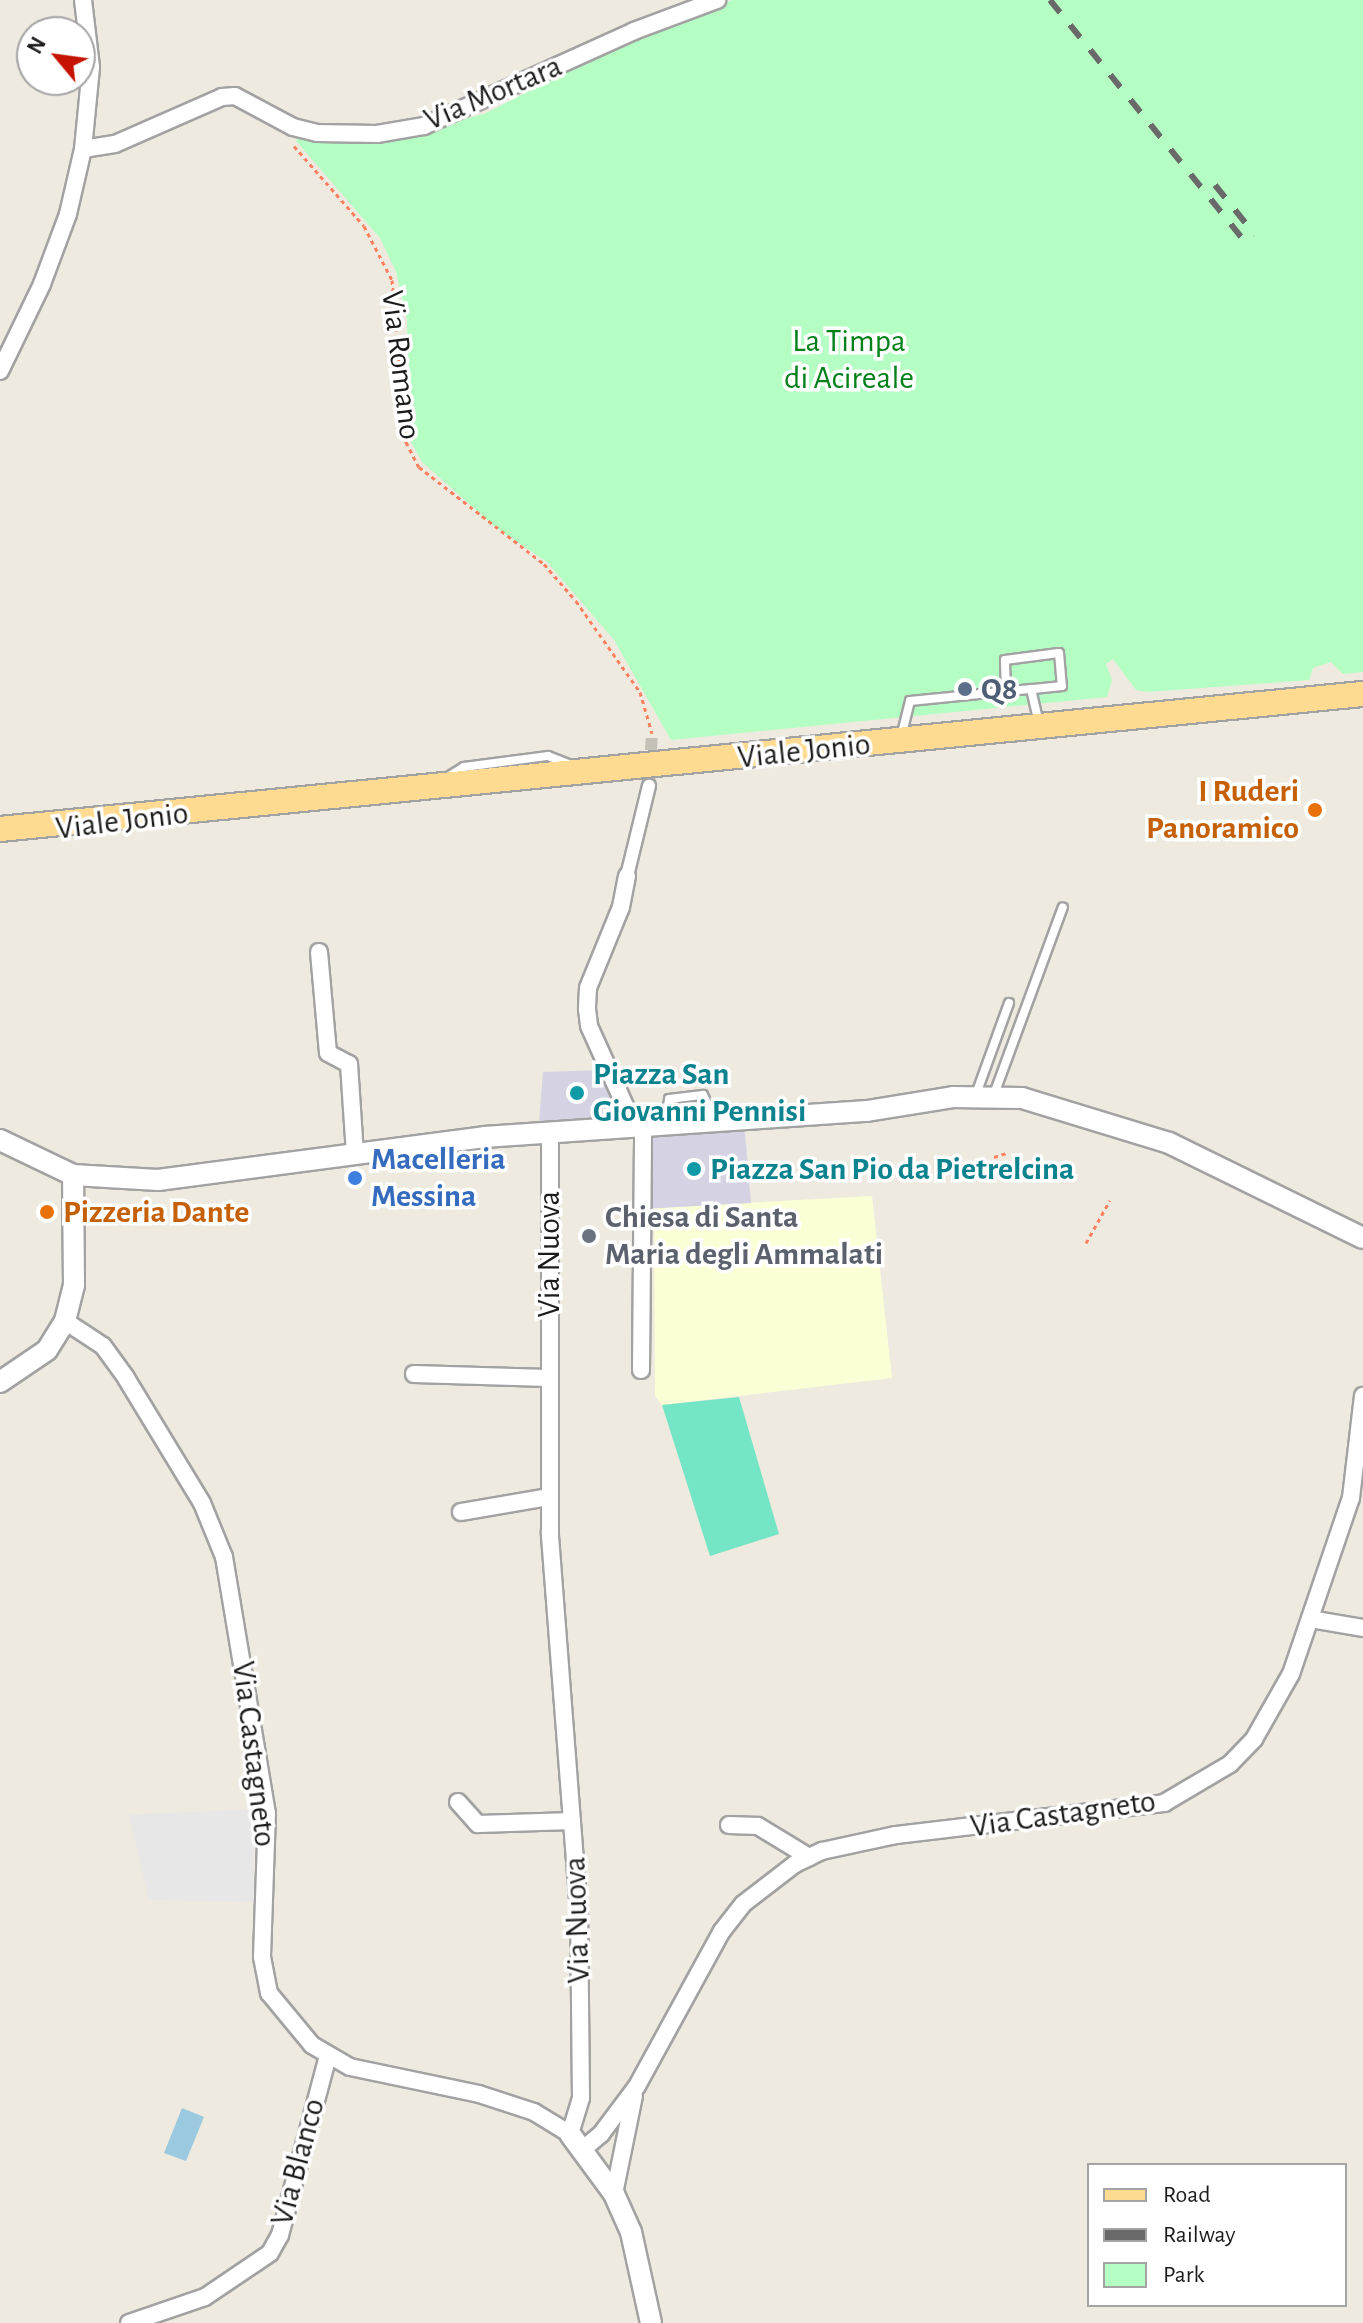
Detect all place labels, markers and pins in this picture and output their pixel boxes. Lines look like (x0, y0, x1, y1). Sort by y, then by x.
place label: Q8 (981, 670, 1018, 708)
marker: Q8 (956, 680, 974, 698)
place label: I Ruderi Panoramico (1146, 773, 1299, 848)
marker: I Ruderi Panoramico (1306, 801, 1324, 819)
place label: Piazza San Giovanni Pennisi (593, 1056, 806, 1131)
marker: Piazza San Giovanni Pennisi (568, 1084, 586, 1102)
place label: Macelleria Messina (371, 1141, 506, 1216)
place label: Piazza San Pio da Pietrelcina (710, 1150, 1074, 1188)
marker: Piazza San Pio da Pietrelcina (685, 1160, 703, 1178)
marker: Macelleria Messina (346, 1169, 364, 1187)
place label: Pizzeria Dante (63, 1193, 249, 1231)
place label: Chiesa di Santa Maria degli Ammalati (605, 1199, 883, 1274)
marker: Pizzeria Dante (38, 1203, 56, 1221)
marker: Chiesa di Santa Maria degli Ammalati (580, 1227, 598, 1245)

